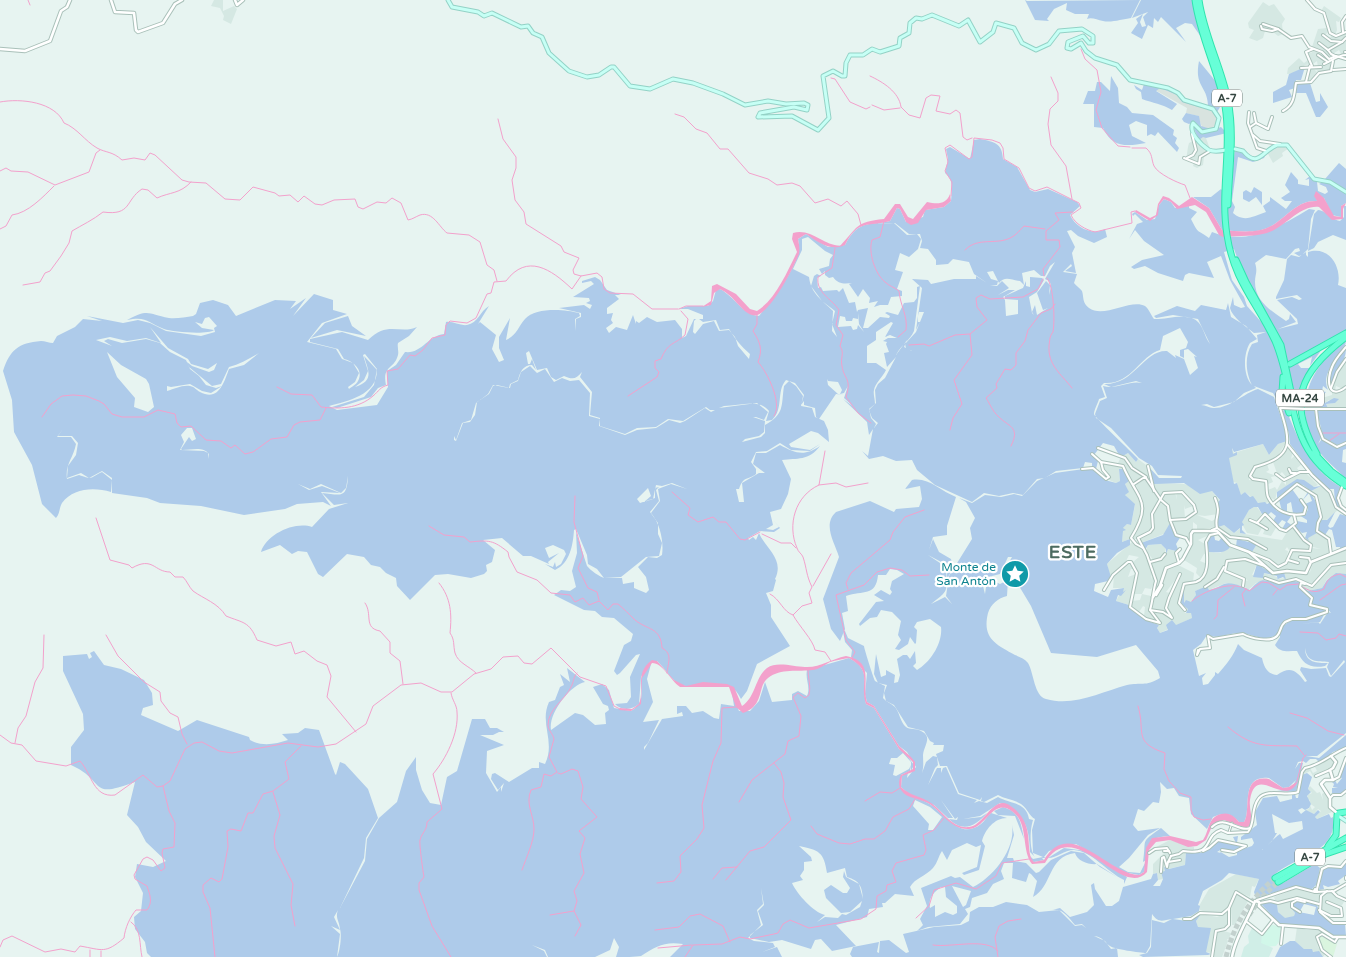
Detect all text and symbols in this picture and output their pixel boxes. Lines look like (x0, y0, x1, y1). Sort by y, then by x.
road number: A-7 (1212, 90, 1242, 106)
road number: MA-24 (1276, 389, 1324, 406)
district label: ESTE (1049, 541, 1097, 563)
place icon: Monte de San Antón (1000, 559, 1030, 589)
place label: Monte de San Antón (936, 560, 996, 588)
road number: A-7 (1295, 849, 1325, 866)

